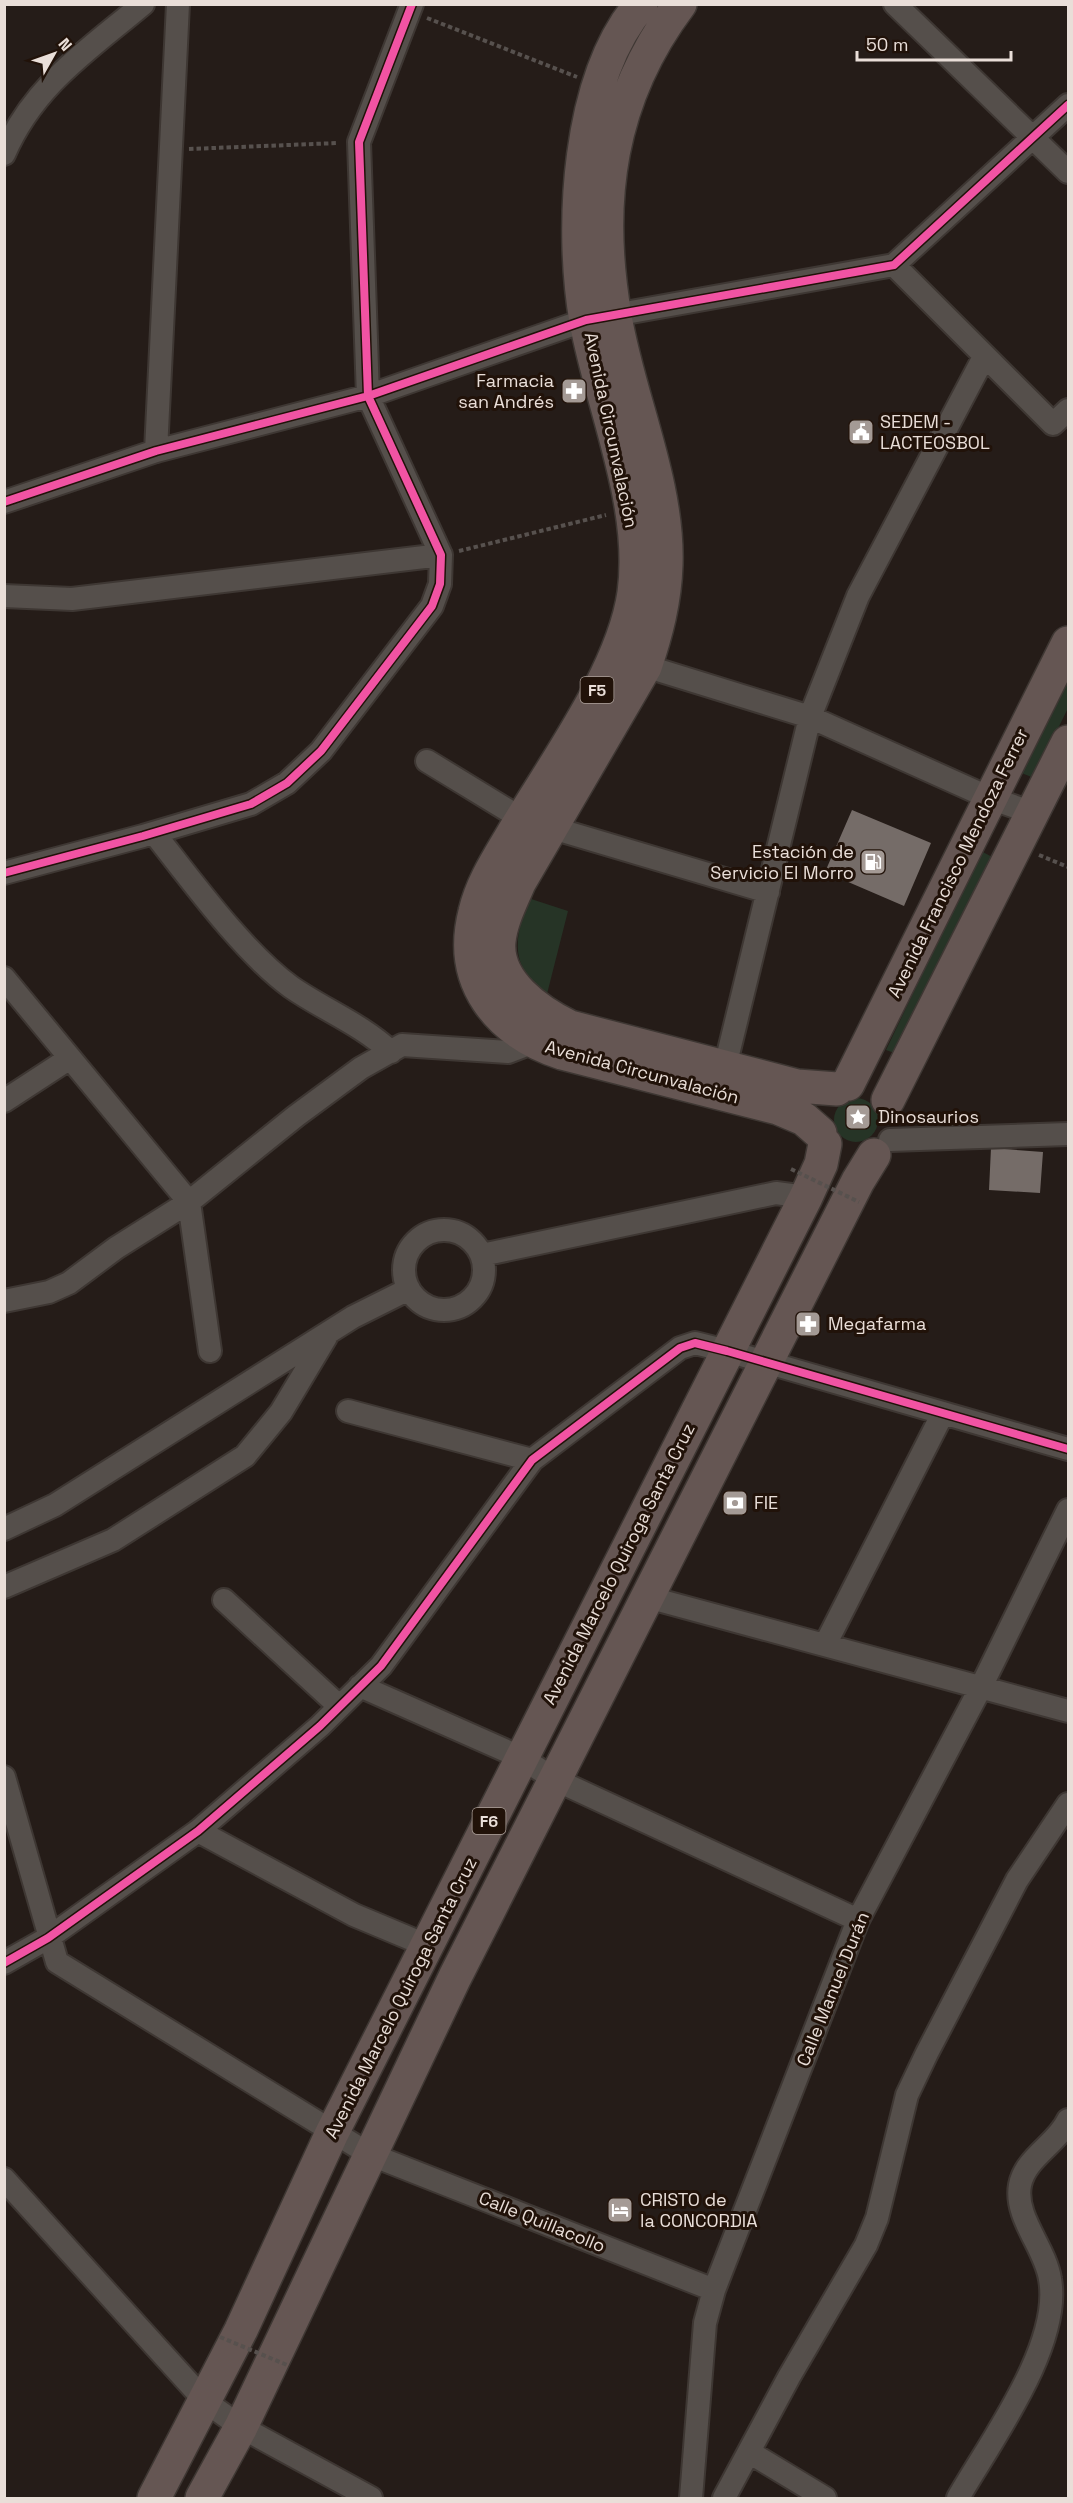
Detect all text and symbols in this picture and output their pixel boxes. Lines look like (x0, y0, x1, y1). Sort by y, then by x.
north arrow (24, 24, 84, 84)
scale bar (857, 24, 1012, 62)
text: 50 m (866, 33, 908, 56)
text: N (54, 34, 77, 56)
street label: Avenida Circunvalación (579, 330, 643, 530)
place label: Farmacia san Andrés (458, 369, 554, 413)
pharmacy icon: Farmacia san Andrés (559, 376, 589, 406)
place label: SEDEM - LACTEOSBOL (880, 410, 990, 454)
public building icon: SEDEM - LACTEOSBOL (846, 417, 876, 447)
road number: F5 (580, 677, 614, 703)
street label: Avenida Francisco Mendoza Ferrer (882, 724, 1033, 1001)
place label: Estación de Servicio El Morro (710, 840, 854, 884)
fuel station icon: Estación de Servicio El Morro (858, 847, 888, 877)
street label: Avenida Circunvalación (543, 1035, 742, 1108)
place icon: Dinosaurios (843, 1102, 873, 1132)
place label: Dinosaurios (878, 1105, 979, 1128)
pharmacy icon: Megafarma (793, 1309, 823, 1339)
place label: Megafarma (828, 1312, 926, 1335)
street label: Avenida Marcelo Quiroga Santa Cruz (537, 1419, 700, 1708)
bank icon: FIE (720, 1488, 750, 1518)
place label: FIE (754, 1491, 778, 1514)
road number: F6 (472, 1808, 506, 1834)
street label: Avenida Marcelo Quiroga Santa Cruz (319, 1853, 482, 2142)
street label: Calle Manuel Durán (791, 1908, 874, 2069)
street label: Calle Quillacollo (476, 2186, 609, 2257)
place label: CRISTO de la CONCORDIA (640, 2188, 758, 2232)
hotel icon: CRISTO de la CONCORDIA (605, 2195, 635, 2225)

